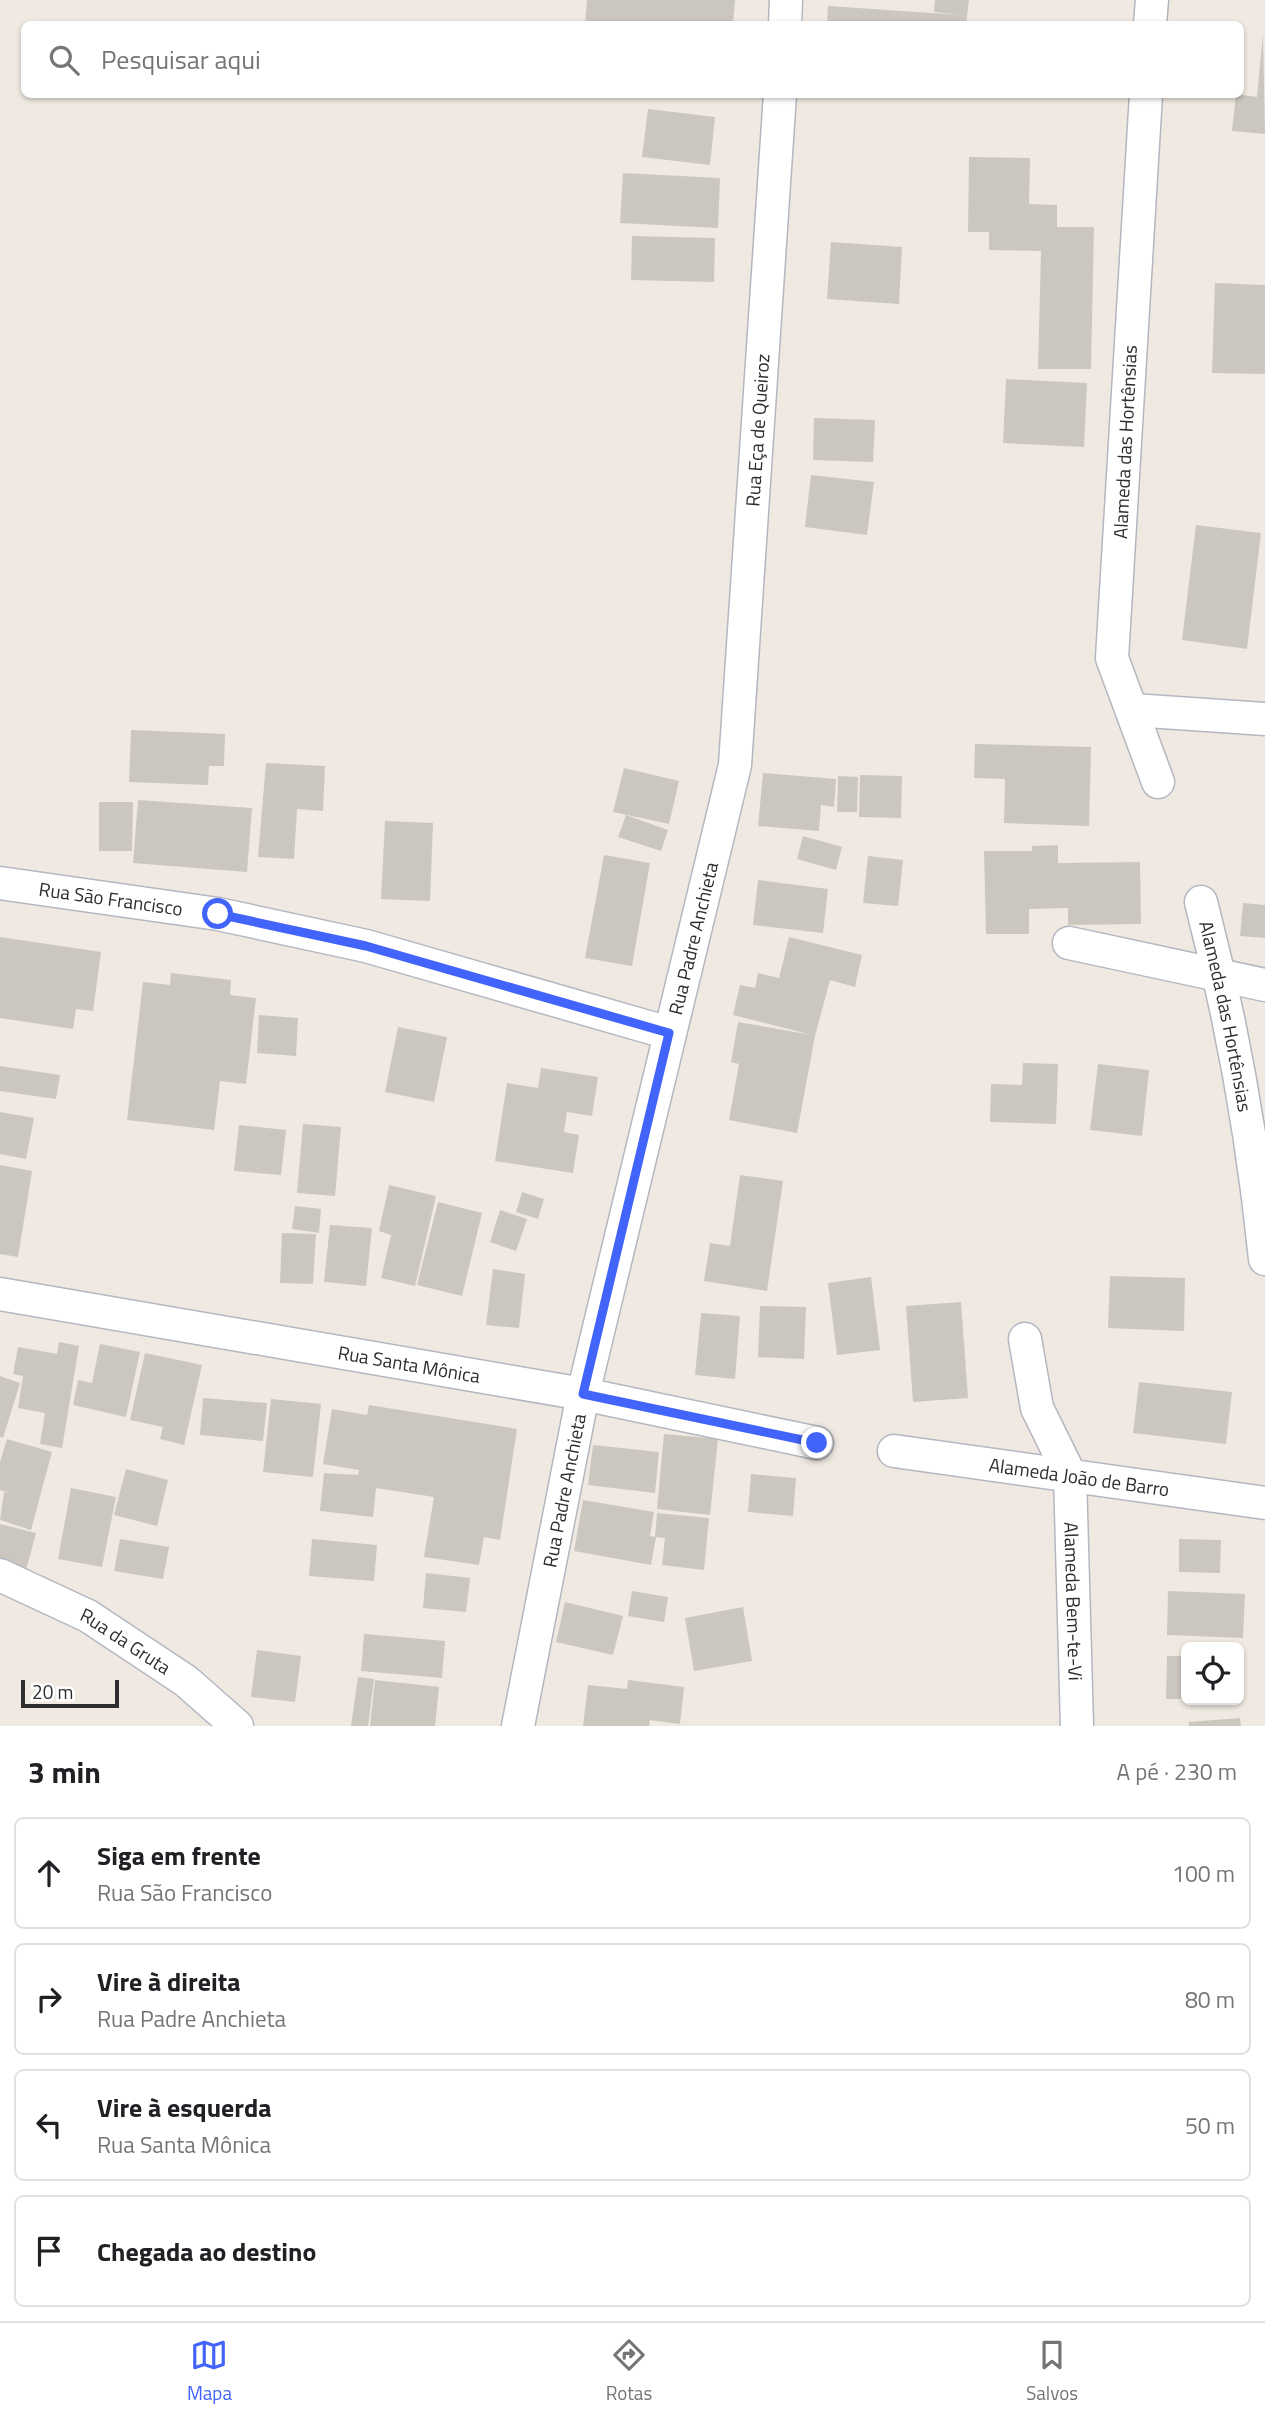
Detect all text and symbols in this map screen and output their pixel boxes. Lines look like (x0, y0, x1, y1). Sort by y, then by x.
search box (21, 21, 1244, 98)
text: Pesquisar aqui (101, 40, 261, 79)
icon: search (45, 41, 83, 79)
street label: Alameda das Hortênsias (1105, 344, 1144, 540)
street label: Rua Eça de Queiroz (737, 353, 777, 507)
street label: Rua Padre Anchieta (660, 858, 725, 1018)
street label: Rua São Francisco (37, 874, 185, 923)
route start (202, 898, 233, 929)
street label: Alameda das Hortênsias (1192, 918, 1260, 1114)
street label: Rua Santa Mônica (336, 1337, 483, 1390)
street label: Rua Padre Anchieta (534, 1410, 593, 1570)
route end (801, 1427, 832, 1458)
street label: Alameda João de Barro (987, 1449, 1171, 1503)
street label: Alameda Bem-te-Vi (1057, 1521, 1091, 1681)
street label: Rua da Gruta (76, 1599, 177, 1681)
map controls (1181, 1642, 1244, 1705)
button: locate (1181, 1642, 1244, 1705)
scale bar (21, 1677, 119, 1709)
text: 20 m (32, 1677, 73, 1706)
text: 3 min (28, 1749, 101, 1795)
text: A pé · 230 m (1116, 1754, 1237, 1789)
text: Siga em frente (97, 1836, 261, 1875)
icon: ahead (30, 1854, 68, 1892)
text: 100 m (1172, 1856, 1235, 1891)
text: Rua São Francisco (97, 1875, 272, 1910)
text: Vire à direita (97, 1962, 240, 2001)
icon: right (30, 1980, 68, 2018)
text: 80 m (1185, 1982, 1235, 2017)
text: Rua Padre Anchieta (97, 2001, 286, 2036)
text: Vire à esquerda (97, 2088, 272, 2127)
icon: left (30, 2106, 68, 2144)
text: 50 m (1185, 2108, 1235, 2143)
text: Rua Santa Mônica (97, 2127, 271, 2162)
icon: arrive (30, 2232, 68, 2270)
text: Chegada ao destino (97, 2232, 316, 2271)
tab: Mapa (187, 2336, 232, 2407)
tab: Rotas (606, 2336, 652, 2407)
tab: Salvos (1026, 2336, 1078, 2407)

